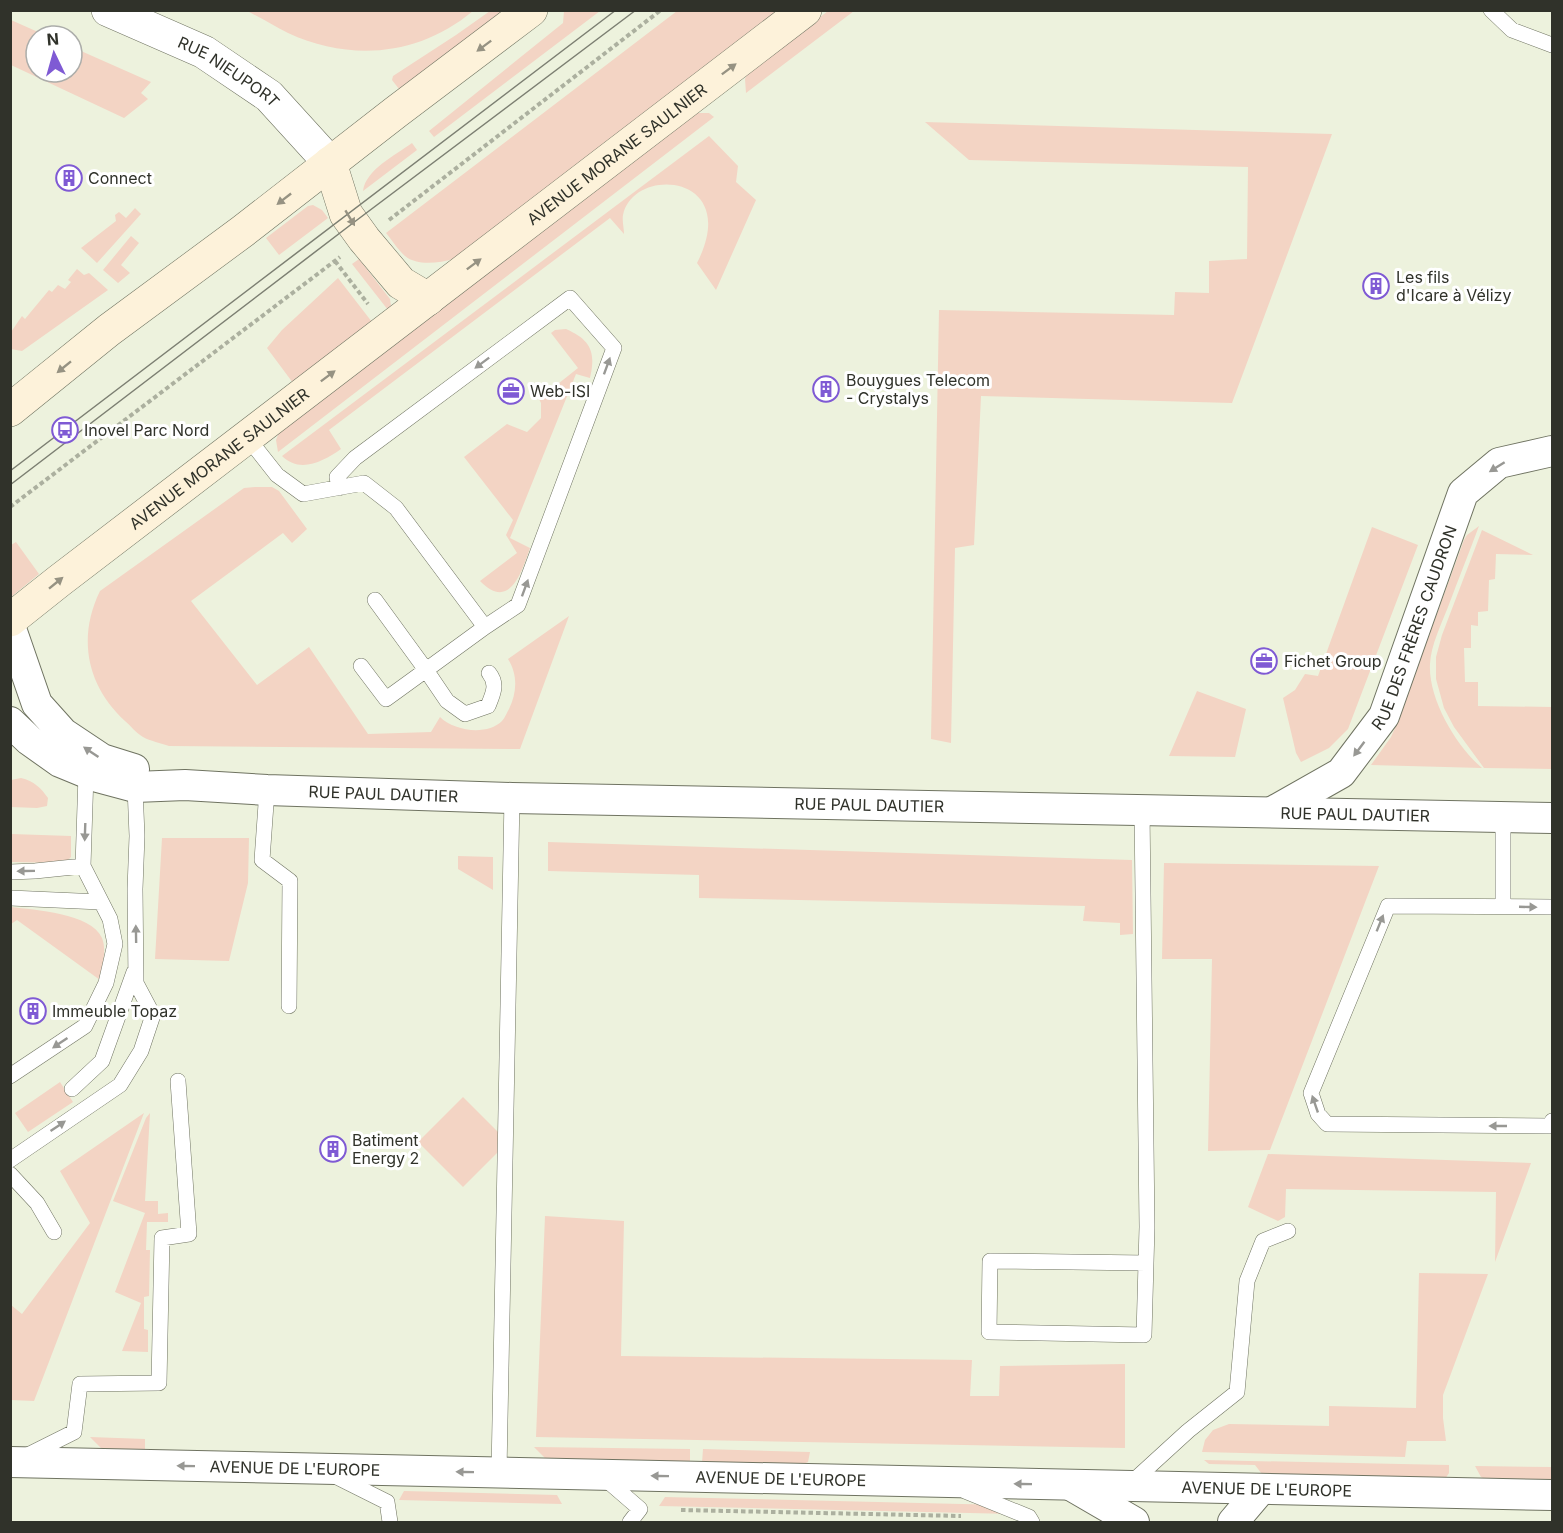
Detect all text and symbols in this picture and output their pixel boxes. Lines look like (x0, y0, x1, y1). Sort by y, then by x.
north arrow (24, 24, 84, 84)
text: N (46, 29, 60, 50)
street label: RUE NIEUPORT (175, 32, 284, 111)
one-way arrow (476, 39, 492, 52)
one-way arrow (722, 63, 737, 75)
street label: AVENUE MORANE SAULNIER (523, 79, 711, 229)
building icon: Connect (54, 163, 84, 193)
place label: Connect (88, 168, 152, 188)
one-way arrow (276, 193, 292, 205)
one-way arrow (344, 210, 355, 226)
one-way arrow (467, 258, 482, 270)
place label: Les fils d'Icare à Vélizy (1396, 267, 1511, 305)
building icon: Les fils d'Icare à Vélizy (1361, 271, 1391, 301)
one-way arrow (603, 356, 613, 374)
one-way arrow (474, 357, 489, 369)
one-way arrow (56, 360, 71, 373)
one-way arrow (320, 370, 336, 382)
place label: Bouygues Telecom - Crystalys (846, 370, 990, 408)
building icon: Bouygues Telecom - Crystalys (811, 374, 841, 404)
office icon: Web-ISI (496, 376, 526, 406)
place label: Web-ISI (530, 381, 590, 401)
street label: AVENUE MORANE SAULNIER (125, 383, 313, 534)
bus stop icon: Inovel Parc Nord (50, 415, 80, 445)
place label: Inovel Parc Nord (84, 420, 209, 440)
one-way arrow (1488, 462, 1505, 472)
street label: RUE DES FRÈRES CAUDRON (1367, 523, 1461, 734)
one-way arrow (48, 577, 64, 590)
one-way arrow (521, 579, 530, 597)
office icon: Fichet Group (1249, 646, 1279, 676)
place label: Fichet Group (1284, 651, 1382, 671)
one-way arrow (1353, 741, 1365, 757)
one-way arrow (83, 747, 99, 758)
street label: RUE PAUL DAUTIER (308, 781, 459, 806)
street label: RUE PAUL DAUTIER (794, 793, 944, 816)
street label: RUE PAUL DAUTIER (1280, 803, 1430, 826)
one-way arrow (80, 823, 89, 842)
one-way arrow (17, 867, 36, 876)
one-way arrow (1518, 902, 1537, 911)
one-way arrow (1376, 914, 1386, 932)
one-way arrow (131, 925, 140, 944)
building icon: Immeuble Topaz (18, 996, 48, 1026)
place label: Immeuble Topaz (52, 1001, 177, 1021)
one-way arrow (52, 1037, 68, 1049)
one-way arrow (1309, 1095, 1319, 1113)
one-way arrow (50, 1121, 67, 1132)
one-way arrow (1488, 1121, 1507, 1131)
place label: Batiment Energy 2 (352, 1130, 419, 1168)
building icon: Batiment Energy 2 (318, 1134, 348, 1164)
street label: AVENUE DE L'EUROPE (209, 1456, 380, 1480)
one-way arrow (177, 1461, 196, 1471)
one-way arrow (456, 1467, 475, 1476)
street label: AVENUE DE L'EUROPE (695, 1467, 866, 1490)
one-way arrow (651, 1471, 670, 1481)
street label: AVENUE DE L'EUROPE (1181, 1477, 1352, 1501)
one-way arrow (1014, 1479, 1033, 1488)

